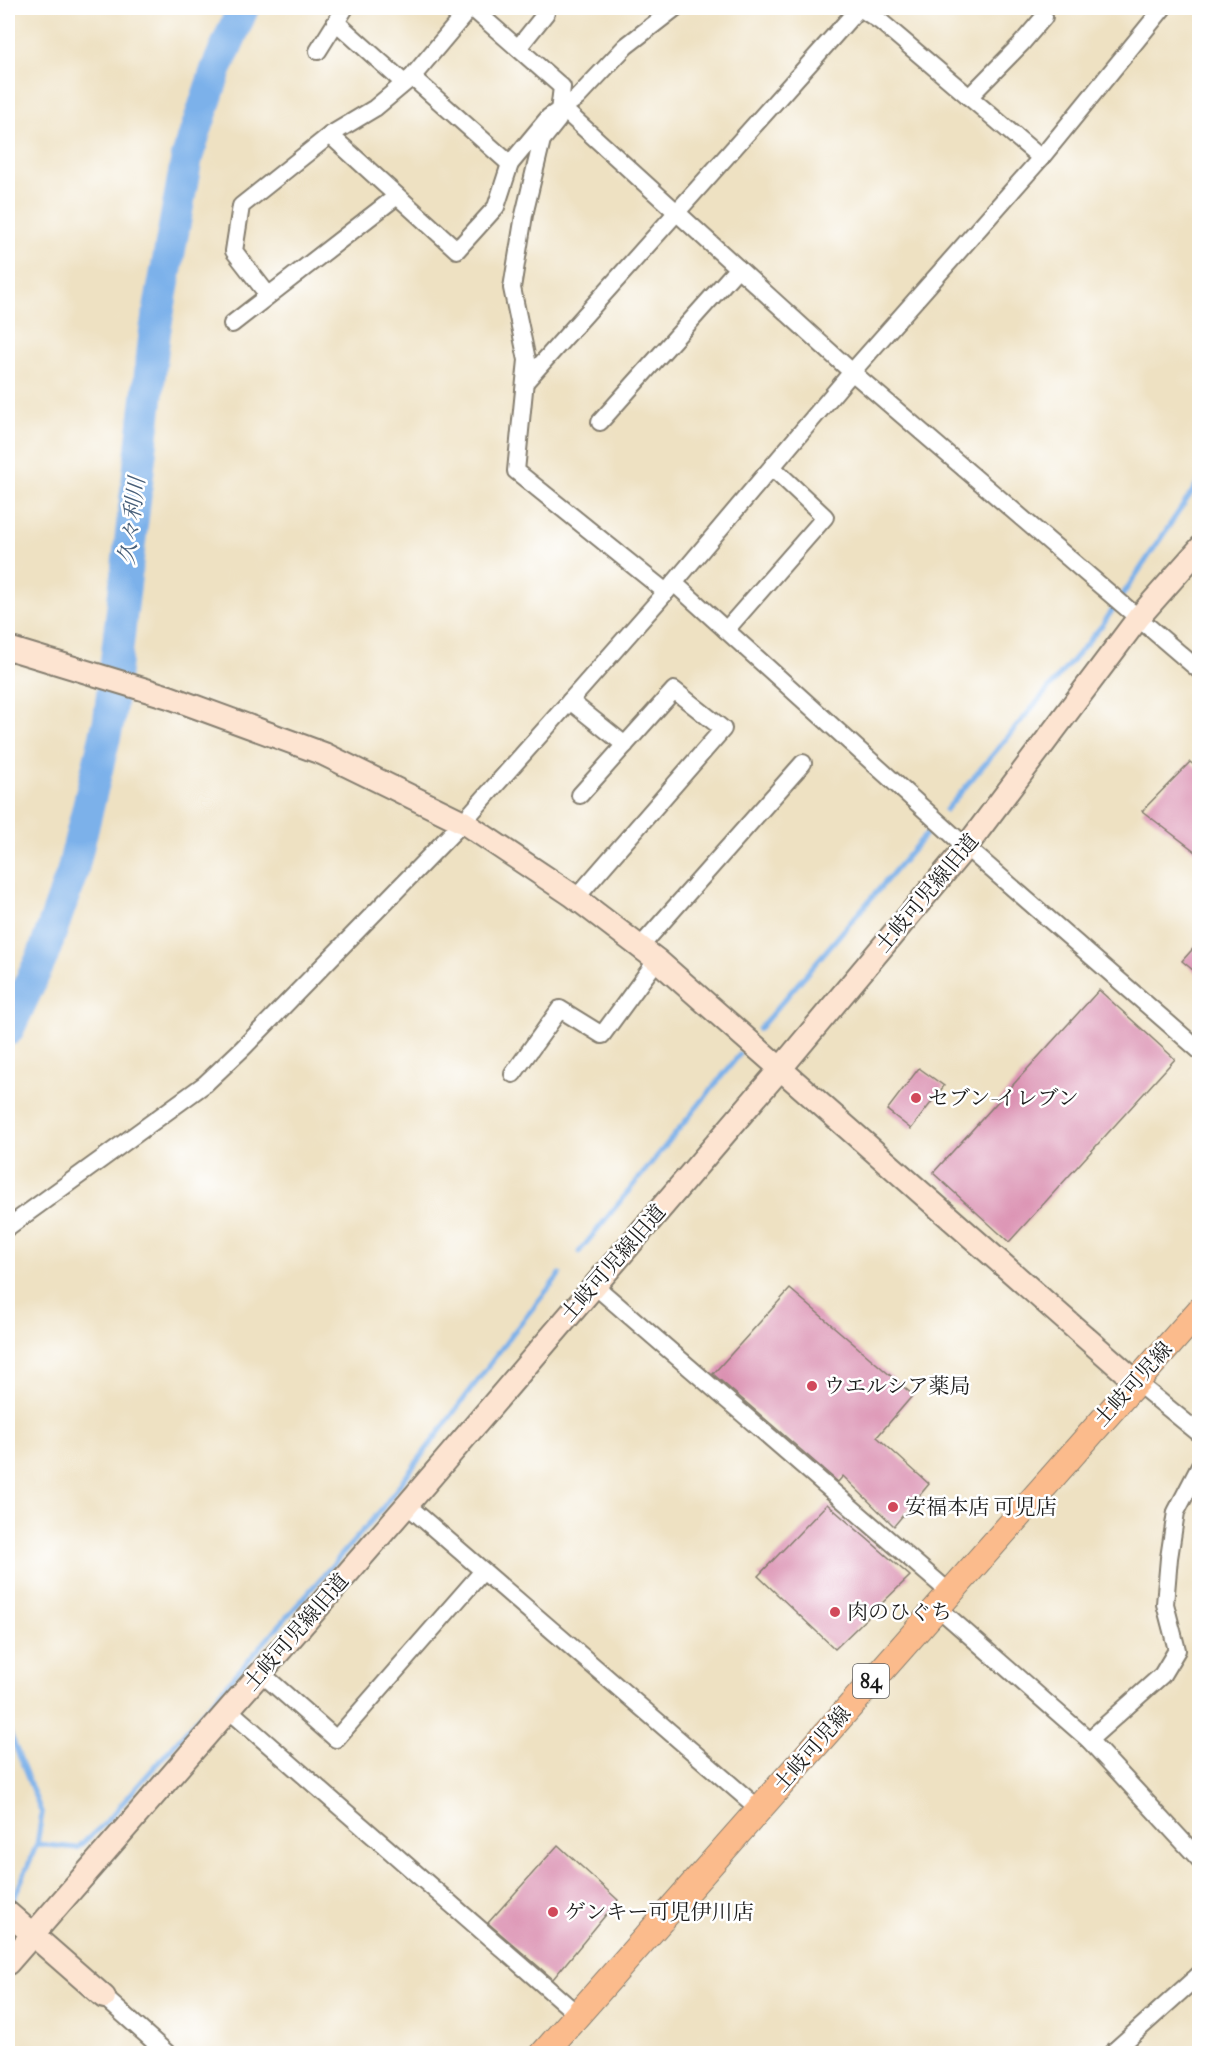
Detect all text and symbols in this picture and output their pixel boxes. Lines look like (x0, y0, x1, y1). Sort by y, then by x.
water label: 久々利川 (114, 474, 151, 566)
street label: 土岐可児線旧道 (871, 829, 983, 957)
place label: セブン-イレブン (928, 1086, 1079, 1110)
marker: セブン-イレブン (909, 1091, 923, 1105)
street label: 土岐可児線旧道 (556, 1200, 670, 1326)
street label: 土岐可児線 (1089, 1337, 1177, 1431)
place label: ウエルシア薬局 (824, 1374, 970, 1398)
marker: ウエルシア薬局 (805, 1379, 819, 1393)
place label: 安福本店 可児店 (905, 1495, 1057, 1519)
marker: 安福本店 可児店 (886, 1500, 900, 1514)
street label: 土岐可児線旧道 (239, 1569, 353, 1695)
place label: 肉のひぐち (847, 1600, 952, 1624)
marker: 肉のひぐち (828, 1605, 842, 1619)
road number: 84 (853, 1664, 889, 1698)
street label: 土岐可児線 (769, 1702, 855, 1796)
place label: ゲンキー可児伊川店 (565, 1900, 754, 1924)
marker: ゲンキー可児伊川店 (546, 1905, 560, 1919)

